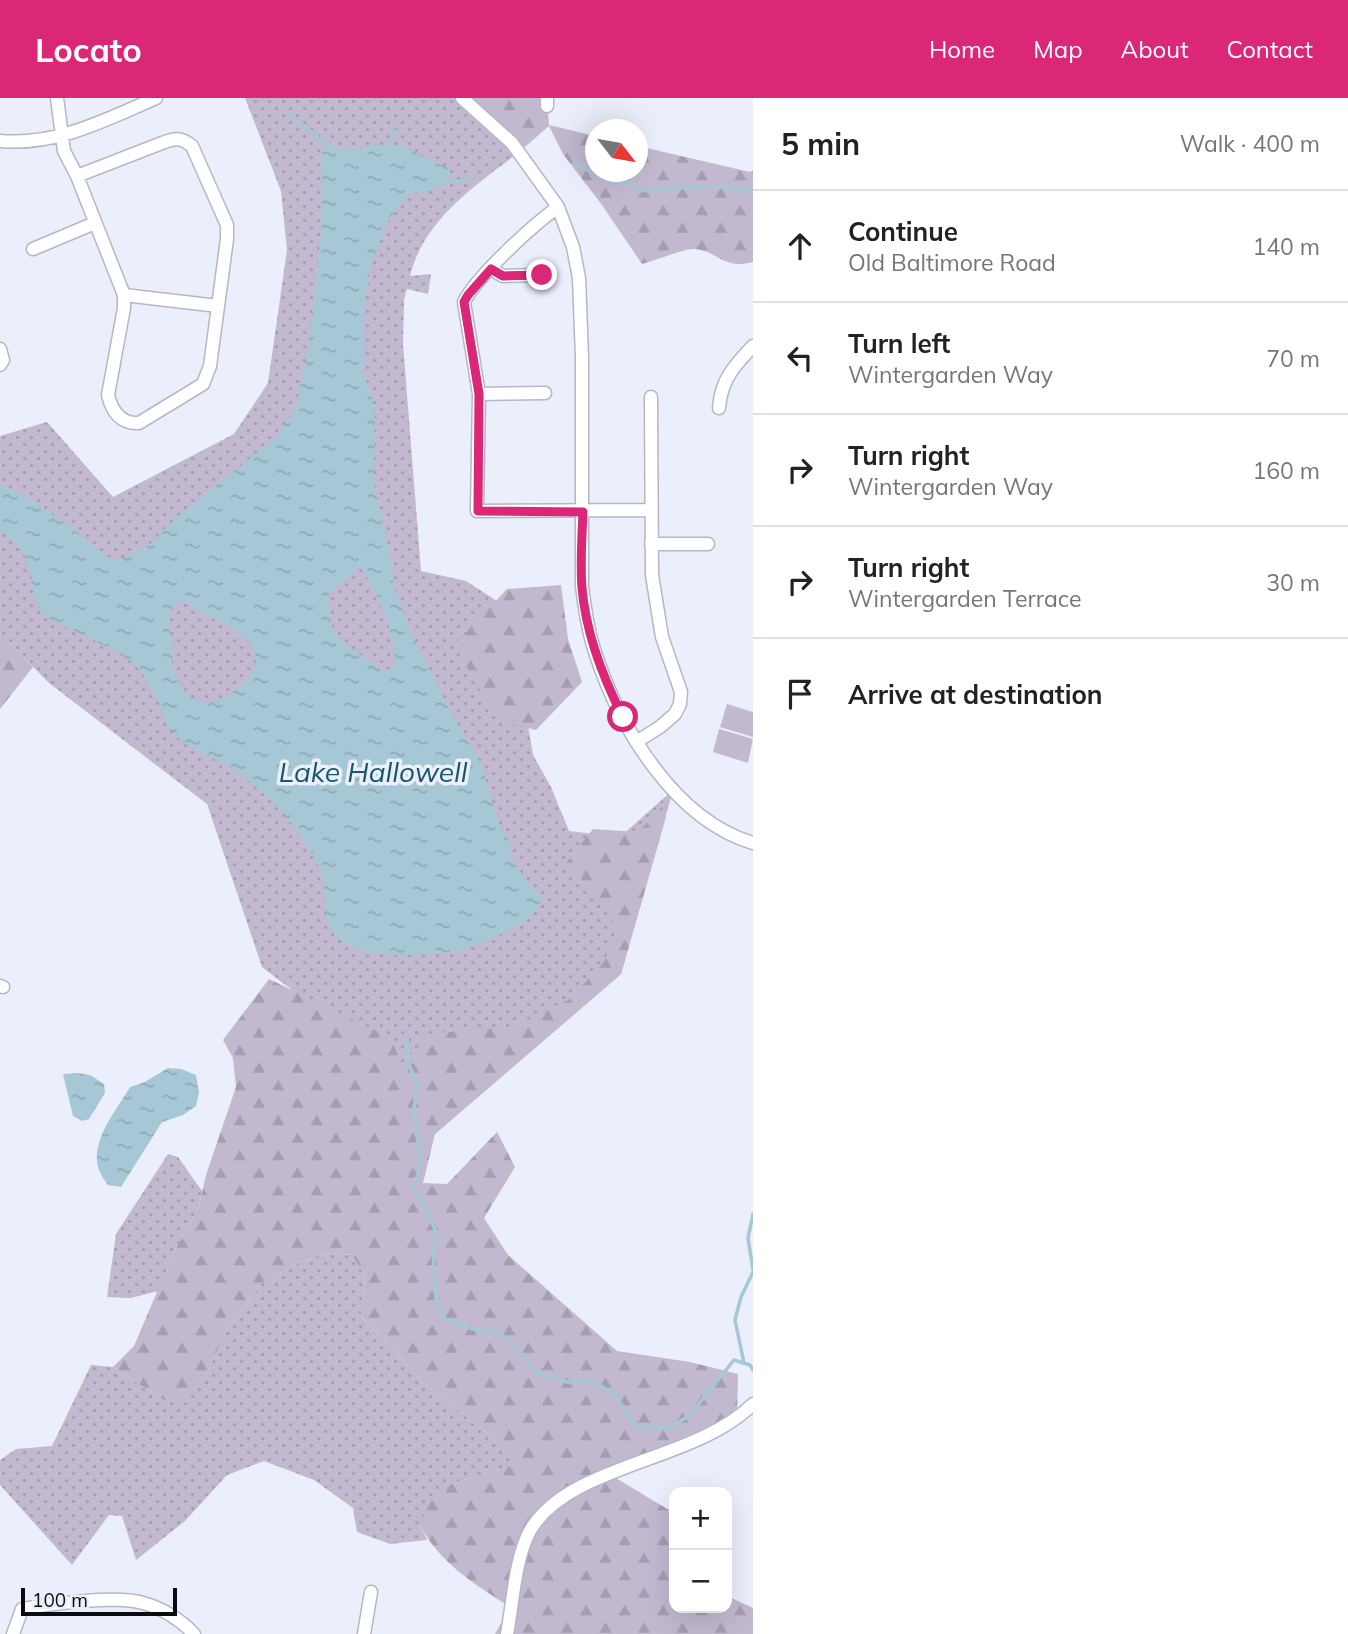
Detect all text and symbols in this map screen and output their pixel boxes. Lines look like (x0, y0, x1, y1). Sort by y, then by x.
text: Locato (35, 29, 142, 70)
text: Home (929, 34, 995, 64)
text: Map (1033, 34, 1083, 64)
text: About (1121, 34, 1189, 64)
text: Contact (1227, 34, 1313, 64)
north arrow (585, 119, 648, 182)
text: 5 min (781, 125, 860, 163)
text: Walk · 400 m (1180, 129, 1320, 158)
text: Continue (848, 215, 958, 248)
icon: ahead (781, 227, 819, 265)
text: 140 m (1252, 232, 1320, 261)
text: Old Baltimore Road (848, 248, 1056, 277)
route end (526, 259, 557, 290)
text: Turn left (848, 327, 950, 360)
icon: left (781, 339, 819, 377)
text: 70 m (1266, 344, 1320, 373)
text: Wintergarden Way (848, 360, 1053, 389)
text: Turn right (848, 439, 969, 472)
icon: right (781, 451, 819, 489)
text: 160 m (1252, 456, 1320, 485)
text: Wintergarden Way (848, 472, 1053, 501)
text: Turn right (848, 551, 969, 584)
icon: right (781, 563, 819, 601)
text: 30 m (1266, 568, 1320, 597)
text: Wintergarden Terrace (848, 584, 1082, 613)
icon: arrive (781, 675, 819, 713)
text: Arrive at destination (848, 678, 1103, 711)
route start (607, 701, 638, 732)
water label: Lake Hallowell (279, 754, 468, 789)
map controls (669, 1487, 732, 1613)
button: + (669, 1487, 732, 1550)
button: − (669, 1550, 732, 1613)
scale bar (21, 1585, 177, 1617)
text: 100 m (32, 1588, 88, 1612)

